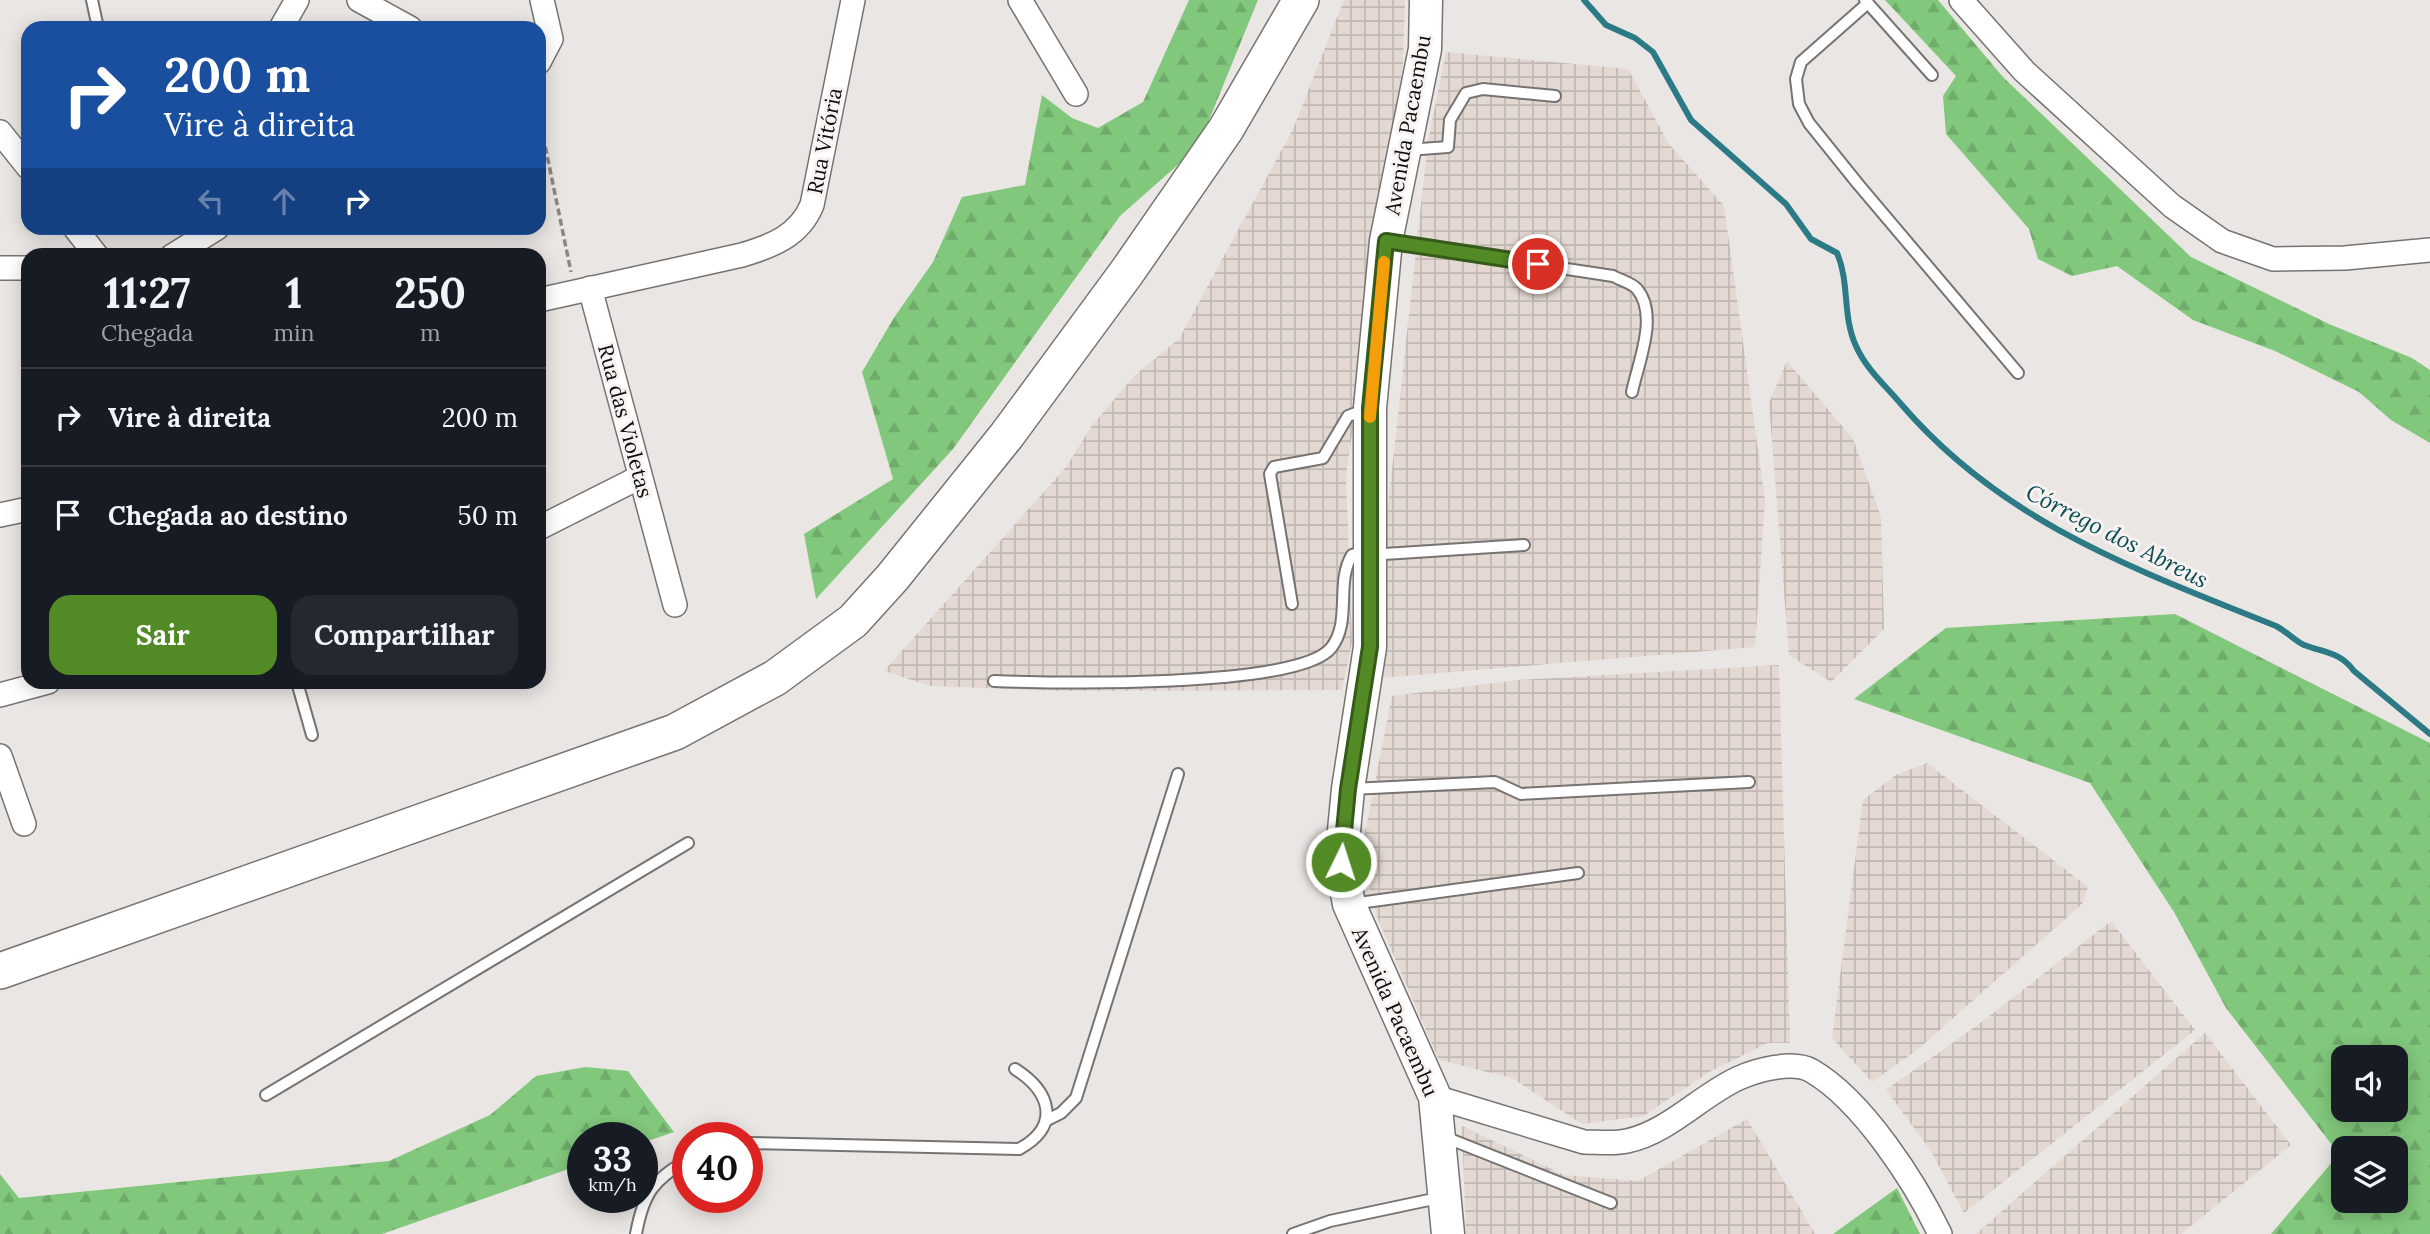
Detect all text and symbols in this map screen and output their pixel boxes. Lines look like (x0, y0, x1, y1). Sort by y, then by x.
street label: Avenida Pacaembu (1378, 33, 1437, 218)
text: 200 m (164, 43, 310, 105)
icon: right (49, 49, 140, 140)
street label: Rua Vitória (801, 85, 848, 196)
text: Vire à direita (164, 104, 355, 145)
icon: left (192, 182, 230, 220)
icon: ahead (265, 182, 303, 220)
icon: right (338, 182, 376, 220)
pin (1508, 234, 1568, 294)
icon: arrive (1519, 245, 1557, 283)
text: 11:27 (104, 266, 191, 320)
text: 1 (285, 266, 302, 320)
text: 250 (394, 266, 466, 320)
text: Chegada (101, 318, 193, 347)
text: min (273, 318, 314, 347)
text: m (420, 318, 440, 347)
street label: Rua das Violetas (592, 341, 659, 501)
icon: right (49, 398, 87, 436)
text: Vire à direita (108, 401, 271, 434)
text: 200 m (442, 401, 518, 434)
water label: Córrego dos Abreus (2021, 477, 2213, 594)
icon: arrive (49, 496, 87, 534)
text: Chegada ao destino (108, 499, 348, 532)
text: 50 m (458, 499, 518, 532)
button: Sair (49, 595, 277, 675)
button: Compartilhar (291, 595, 518, 675)
position arrow (1304, 825, 1378, 899)
street label: Avenida Pacaembu (1346, 922, 1445, 1101)
map controls (2331, 1045, 2408, 1213)
button: sound (2331, 1045, 2408, 1122)
speed limit sign: 40 (672, 1122, 763, 1213)
text: 33 (593, 1136, 632, 1181)
button: layers (2331, 1136, 2408, 1213)
text: km/h (588, 1173, 637, 1196)

